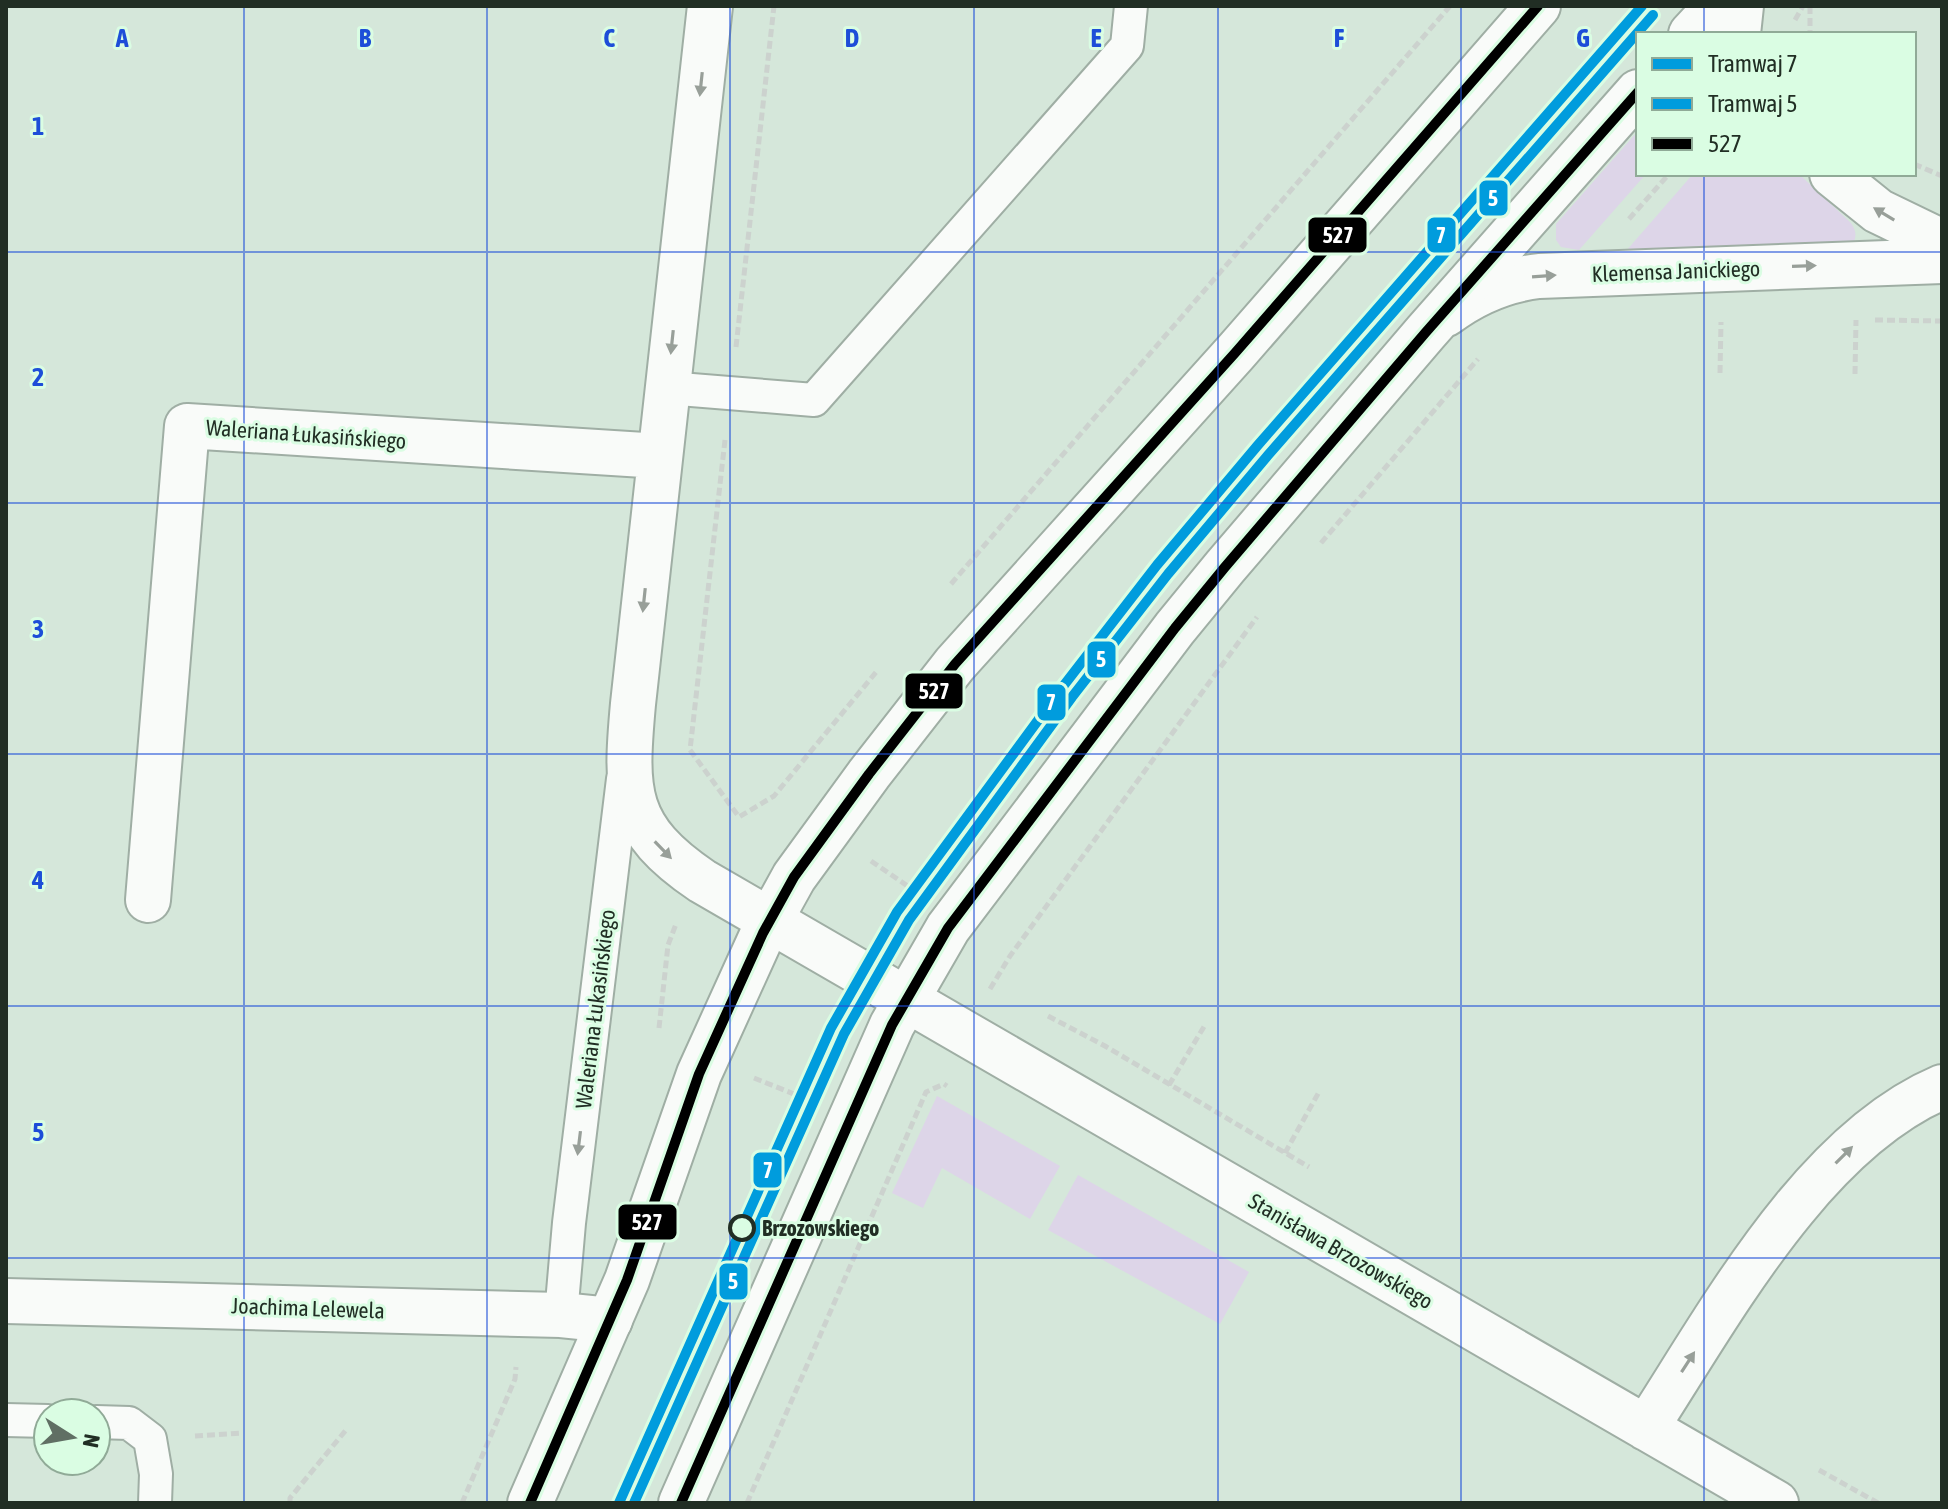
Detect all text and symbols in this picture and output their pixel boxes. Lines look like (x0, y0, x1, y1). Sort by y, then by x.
text: A (115, 23, 129, 53)
text: B (359, 23, 372, 53)
text: C (603, 23, 615, 53)
text: D (845, 23, 859, 53)
text: E (1090, 23, 1102, 53)
text: F (1334, 23, 1345, 53)
text: G (1576, 23, 1590, 53)
legend (1636, 32, 1916, 176)
text: Tramwaj 7 (1708, 50, 1797, 77)
one-way arrow (695, 71, 708, 96)
text: Tramwaj 5 (1708, 90, 1797, 117)
text: 1 (32, 111, 44, 141)
text: 527 (1708, 130, 1742, 157)
line badge: 5 (1478, 179, 1509, 217)
text: 5 (1488, 185, 1498, 211)
one-way arrow (1873, 207, 1895, 221)
line badge: 527 (1307, 216, 1368, 254)
line badge: 7 (1426, 216, 1457, 254)
text: 527 (1322, 222, 1354, 248)
text: 7 (1436, 222, 1446, 248)
street label: Klemensa Janickiego (1591, 255, 1761, 287)
one-way arrow (1792, 259, 1817, 272)
one-way arrow (1532, 269, 1557, 282)
one-way arrow (666, 330, 679, 355)
text: 2 (32, 362, 44, 392)
street label: Waleriana Łukasińskiego (205, 414, 407, 454)
one-way arrow (638, 588, 651, 613)
text: 3 (32, 614, 44, 644)
line badge: 5 (1086, 640, 1117, 679)
text: 5 (1096, 646, 1106, 672)
line badge: 527 (904, 672, 964, 710)
text: 527 (918, 678, 950, 704)
line badge: 7 (1036, 683, 1067, 722)
text: 7 (1046, 689, 1056, 715)
one-way arrow (653, 840, 672, 859)
text: 4 (31, 865, 44, 895)
street label: Waleriana Łukasińskiego (570, 908, 620, 1110)
text: 5 (32, 1117, 44, 1147)
one-way arrow (572, 1131, 585, 1156)
one-way arrow (1834, 1146, 1853, 1165)
line badge: 7 (752, 1151, 783, 1189)
text: 7 (763, 1157, 773, 1183)
street label: Stanisława Brzozowskiego (1244, 1188, 1438, 1314)
line badge: 527 (617, 1203, 678, 1241)
text: 527 (631, 1209, 663, 1235)
marker: Brzozowskiego (729, 1215, 755, 1241)
place label: Brzozowskiego (762, 1215, 879, 1241)
line badge: 5 (718, 1262, 749, 1301)
text: 5 (728, 1268, 738, 1294)
street label: Joachima Lelewela (231, 1292, 385, 1324)
one-way arrow (1681, 1352, 1696, 1373)
north arrow (32, 1397, 112, 1477)
text: N (78, 1432, 106, 1450)

